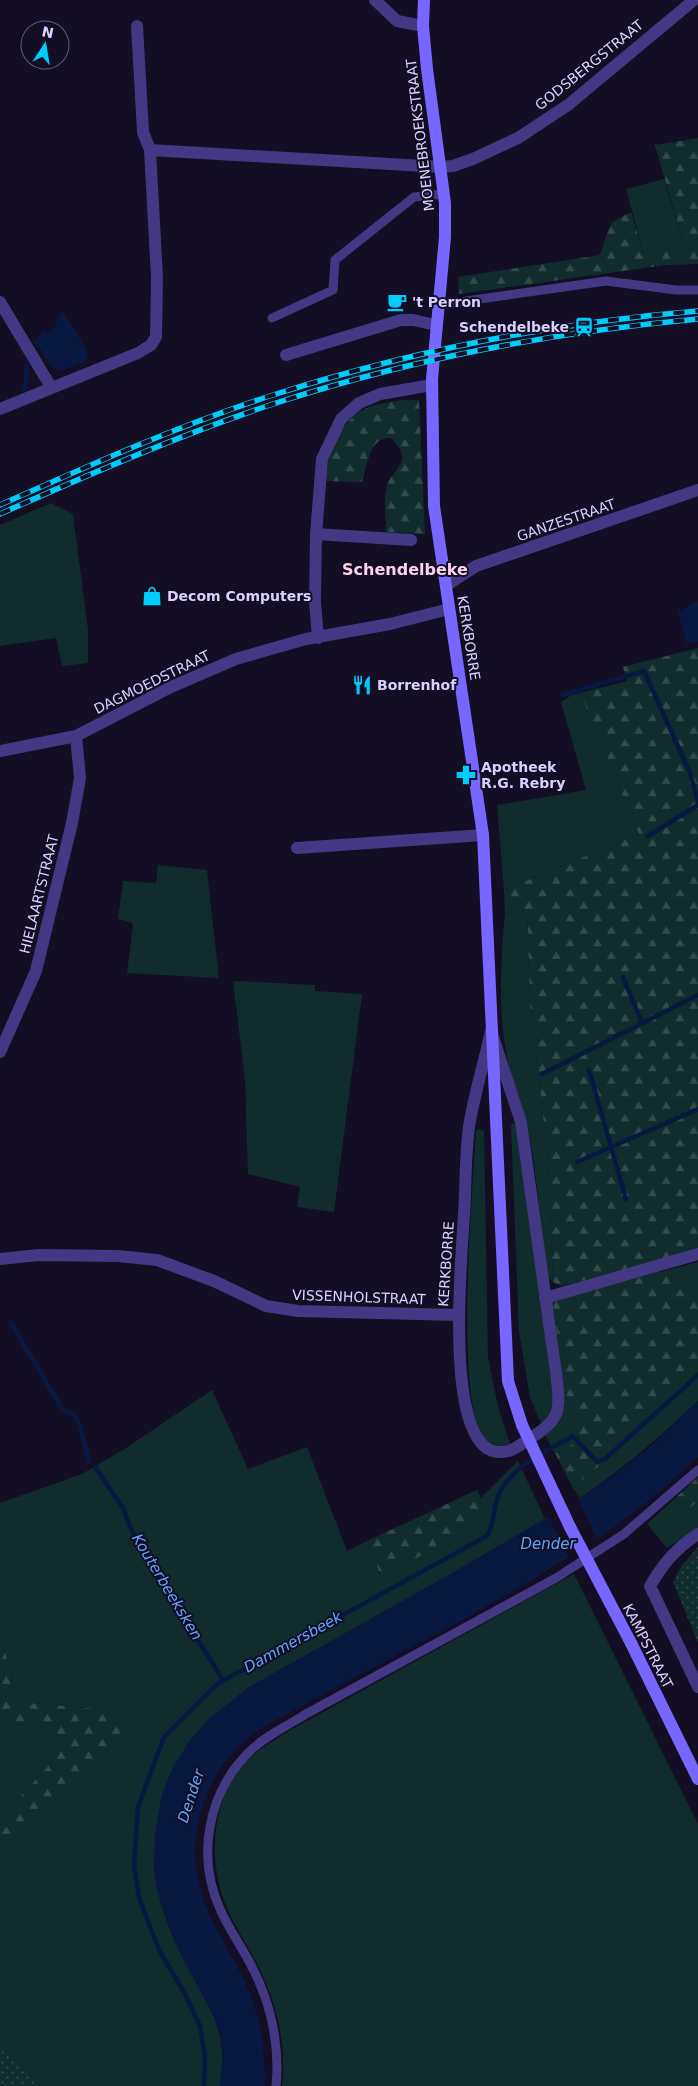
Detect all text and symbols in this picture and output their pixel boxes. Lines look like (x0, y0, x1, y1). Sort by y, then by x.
street label: GODSBERGSTRAAT (532, 16, 647, 113)
north arrow (20, 20, 70, 70)
text: N (40, 23, 55, 41)
street label: MOENEBROEKSTRAAT (403, 58, 437, 212)
cafe icon: 't Perron (386, 291, 408, 313)
place label: 't Perron (412, 294, 481, 310)
station icon: Schendelbeke (573, 316, 595, 338)
place label: Schendelbeke (459, 319, 569, 335)
street label: GANZESTRAAT (515, 496, 618, 544)
district label: Schendelbeke (342, 560, 468, 579)
shop icon: Decom Computers (141, 585, 163, 607)
place label: Decom Computers (167, 588, 311, 604)
street label: KERKBORRE (454, 594, 484, 682)
street label: DAGMOEDSTRAAT (91, 647, 213, 717)
restaurant icon: Borrenhof (351, 674, 373, 696)
place label: Borrenhof (377, 677, 457, 693)
place label: Apotheek R.G. Rebry (481, 759, 565, 791)
pharmacy icon: Apotheek R.G. Rebry (455, 764, 477, 786)
street label: HIELAARTSTRAAT (16, 832, 62, 955)
street label: KERKBORRE (435, 1221, 457, 1307)
street label: VISSENHOLSTRAAT (292, 1287, 427, 1307)
water label: Kouterbeeksken (128, 1530, 206, 1644)
water label: Dender (520, 1535, 576, 1553)
street label: KAMPSTRAAT (620, 1601, 676, 1691)
water label: Dammersbeek (241, 1607, 347, 1676)
water label: Dender (174, 1766, 208, 1825)

